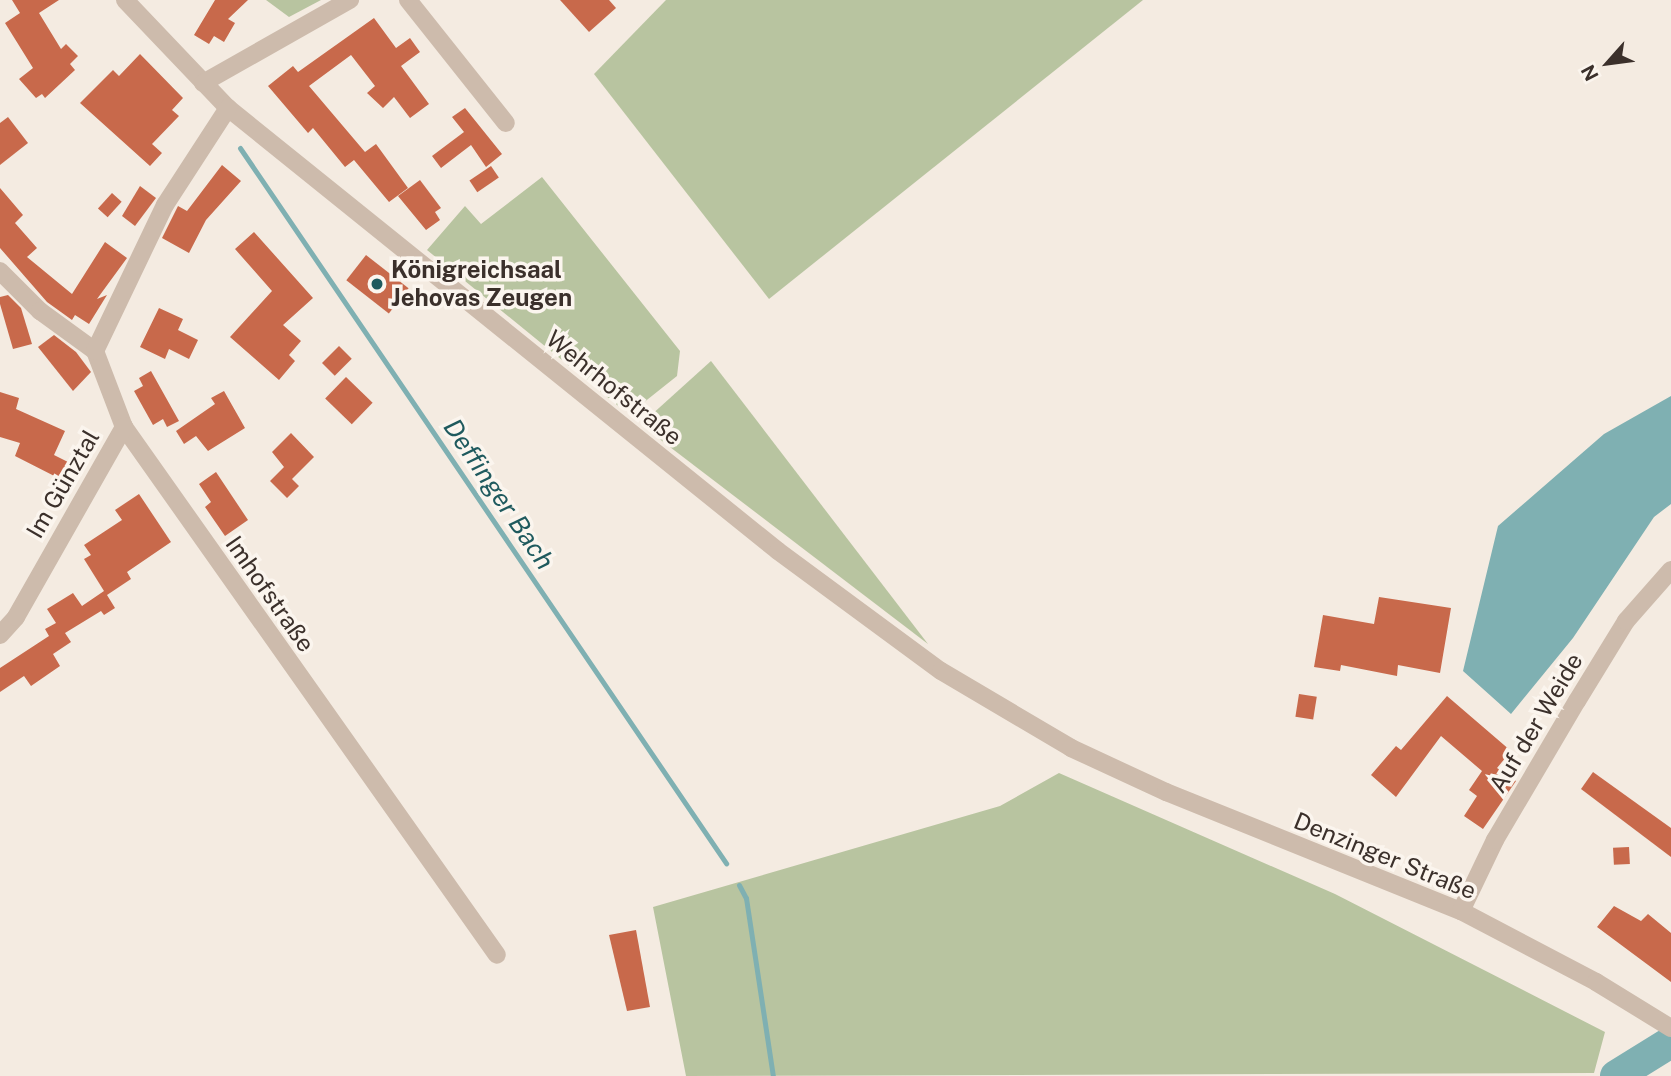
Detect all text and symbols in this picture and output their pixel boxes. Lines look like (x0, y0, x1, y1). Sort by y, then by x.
north arrow (1573, 28, 1643, 98)
text: N (1576, 61, 1603, 85)
place label: Königreichsaal Jehovas Zeugen (391, 256, 572, 312)
marker: Königreichsaal Jehovas Zeugen (369, 276, 385, 292)
street label: Wehrhofstraße (540, 325, 688, 451)
water label: Deffinger Bach (437, 413, 561, 575)
street label: Im Günztal (20, 425, 106, 543)
street label: Imhofstraße (219, 530, 321, 658)
street label: Auf der Weide (1483, 648, 1589, 798)
street label: Denzinger Straße (1290, 806, 1480, 906)

